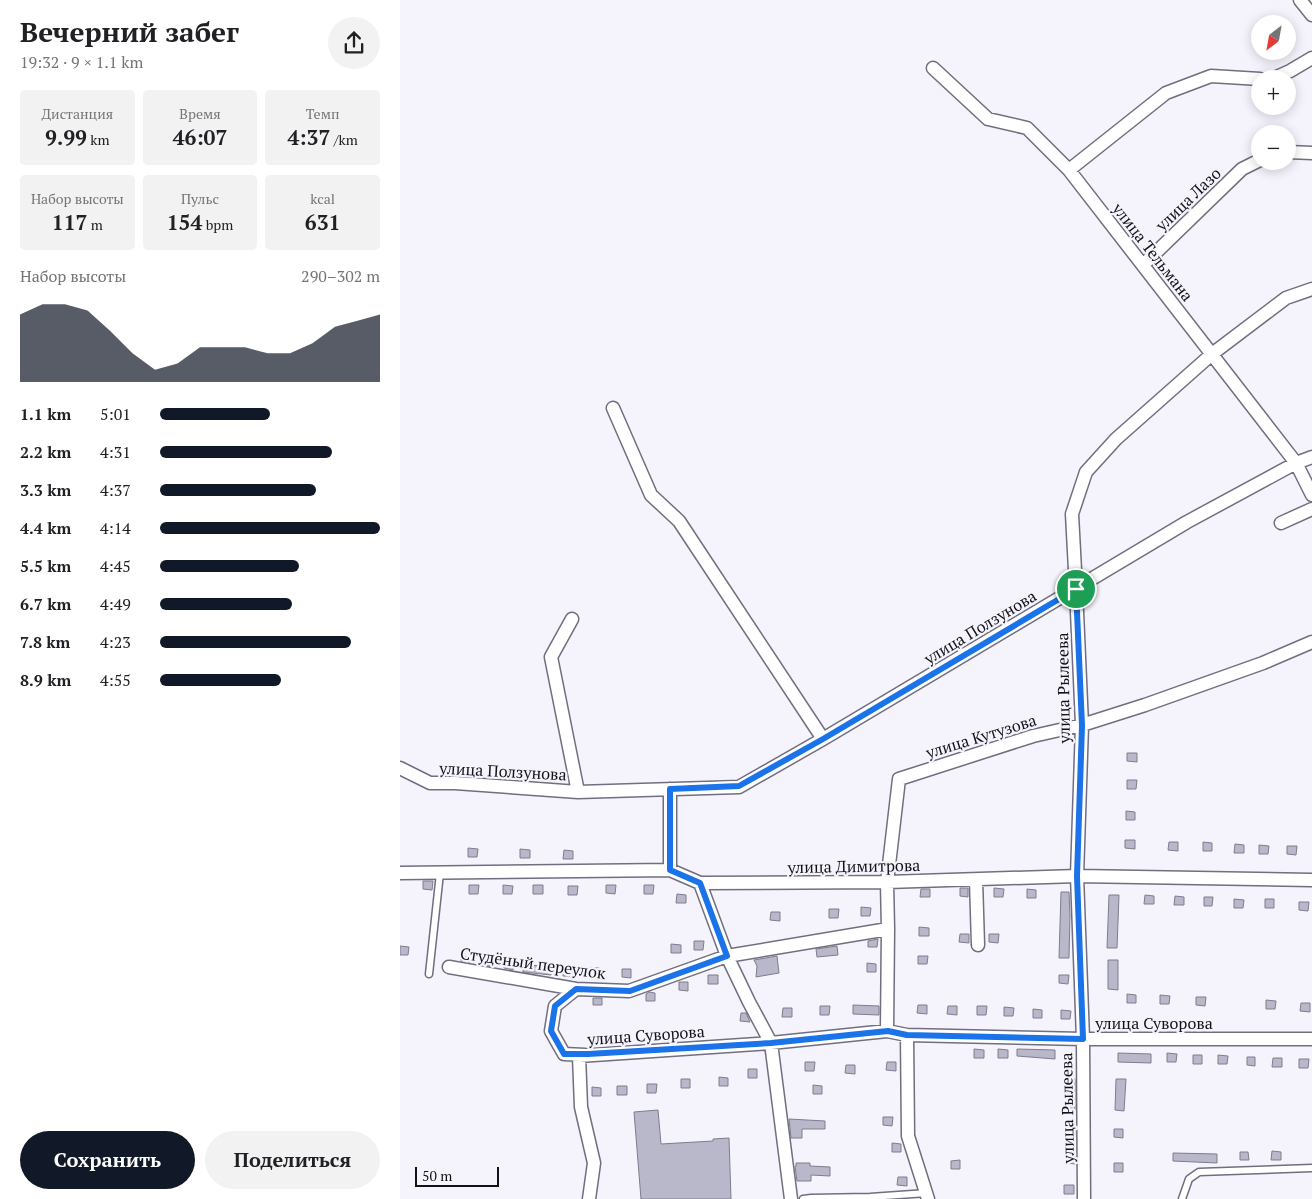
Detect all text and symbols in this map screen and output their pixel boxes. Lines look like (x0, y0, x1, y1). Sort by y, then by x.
text: Вечерний забег (20, 13, 239, 50)
north arrow (1251, 15, 1296, 60)
map controls (1251, 15, 1296, 170)
button: share (328, 17, 380, 69)
text: 19:32 · 9 × 1.1 km (20, 51, 143, 73)
button: + (1251, 70, 1296, 115)
text: Дистанция (42, 104, 113, 123)
text: Время (179, 104, 221, 123)
text: Темп (306, 104, 339, 123)
text: 9.99 (45, 123, 87, 151)
text: 46:07 (173, 123, 227, 151)
text: 4:37 (287, 123, 330, 151)
button: − (1251, 125, 1296, 170)
text: km (87, 130, 110, 149)
text: /km (330, 130, 358, 149)
street label: улица Лазо (1150, 162, 1226, 236)
text: Набор высоты (31, 189, 124, 208)
text: Пульс (181, 189, 219, 208)
text: kcal (310, 189, 335, 208)
street label: улица Тельмана (1107, 197, 1198, 306)
text: 117 (52, 208, 87, 236)
text: 154 (167, 208, 202, 236)
text: 631 (305, 208, 340, 236)
text: m (87, 215, 103, 234)
text: bpm (202, 215, 233, 234)
text: Набор высоты (20, 265, 126, 287)
text: 290–302 m (301, 265, 380, 287)
text: 1.1 km (20, 403, 71, 425)
text: 5:01 (100, 403, 131, 425)
text: 2.2 km (20, 441, 71, 463)
text: 4:31 (100, 441, 131, 463)
text: 3.3 km (20, 479, 71, 501)
text: 4:37 (100, 479, 131, 501)
text: 4.4 km (20, 517, 71, 539)
text: 4:14 (100, 517, 131, 539)
text: 5.5 km (20, 555, 71, 577)
text: 4:45 (100, 555, 131, 577)
pin (1055, 568, 1097, 610)
icon: arrive (1062, 575, 1090, 603)
street label: улица Ползунова (919, 585, 1040, 670)
text: 6.7 km (20, 593, 71, 615)
text: 4:49 (100, 593, 131, 615)
text: 7.8 km (20, 631, 70, 653)
text: 4:23 (100, 631, 131, 653)
street label: улица Рылеева (1051, 632, 1075, 745)
text: 8.9 km (20, 669, 71, 691)
text: 4:55 (100, 669, 131, 691)
street label: улица Кутузова (922, 709, 1039, 764)
street label: улица Ползунова (438, 757, 567, 785)
street label: улица Димитрова (787, 854, 920, 878)
street label: Студёный переулок (459, 942, 607, 984)
street label: улица Суворова (1094, 1012, 1213, 1034)
street label: улица Суворова (586, 1020, 705, 1050)
street label: улица Рылеева (1055, 1052, 1079, 1165)
button: Сохранить (20, 1131, 195, 1189)
button: Поделиться (205, 1131, 380, 1189)
scale bar (415, 1164, 499, 1187)
text: 50 m (422, 1166, 452, 1185)

